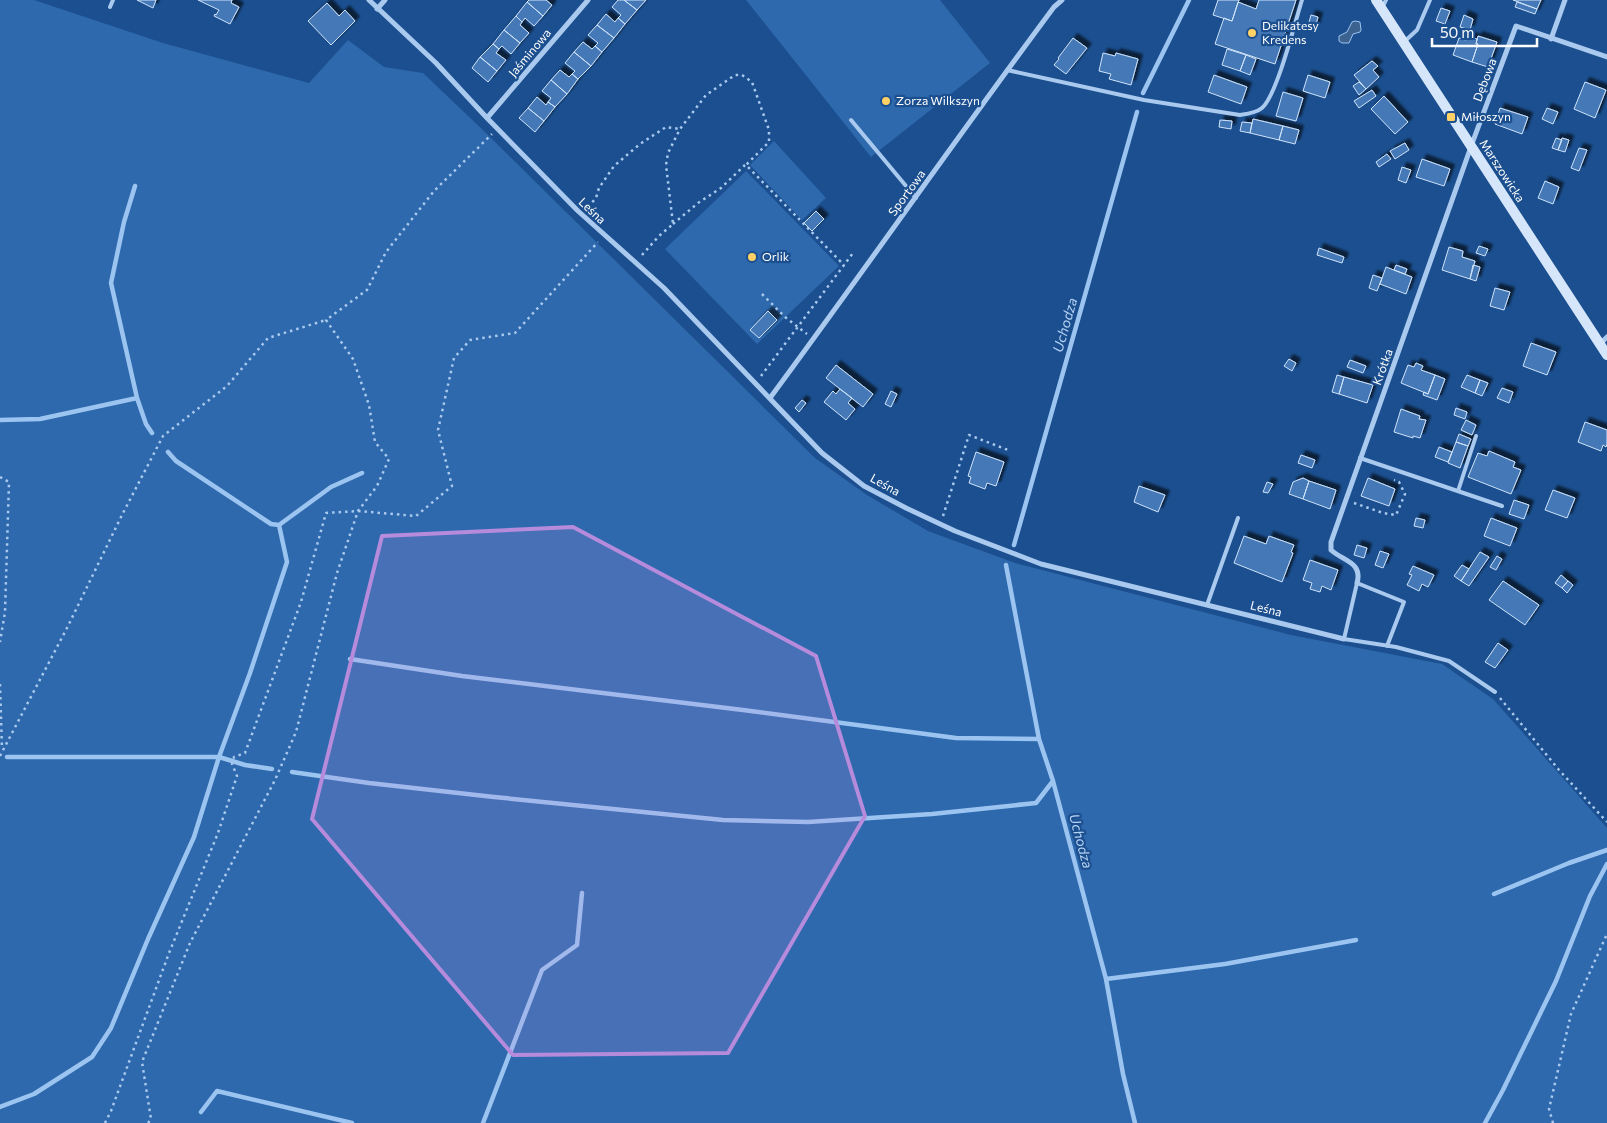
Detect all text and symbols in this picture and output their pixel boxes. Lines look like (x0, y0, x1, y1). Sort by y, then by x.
scale bar (1432, 15, 1537, 47)
place label: Delikatesy Kredens (1262, 18, 1319, 46)
text: 50 m (1440, 23, 1474, 41)
street label: Jaśminowa (505, 25, 554, 80)
marker: Delikatesy Kredens (1246, 27, 1258, 39)
street label: Dębowa (1469, 56, 1499, 103)
place label: Zorza Wilkszyn (896, 93, 980, 107)
marker: Zorza Wilkszyn (880, 95, 892, 107)
place label: Miłoszyn (1461, 109, 1511, 123)
marker: Miłoszyn (1445, 111, 1457, 123)
street label: Marszowicka (1477, 136, 1528, 204)
street label: Sportowa (885, 167, 928, 218)
street label: Leśna (576, 194, 609, 226)
place label: Orlik (762, 249, 790, 263)
marker: Orlik (746, 251, 758, 263)
water label: Uchodza (1049, 296, 1080, 354)
street label: Krótka (1369, 347, 1395, 387)
street label: Leśna (868, 470, 903, 498)
street label: Leśna (1249, 597, 1283, 619)
water label: Uchodza (1066, 812, 1097, 870)

